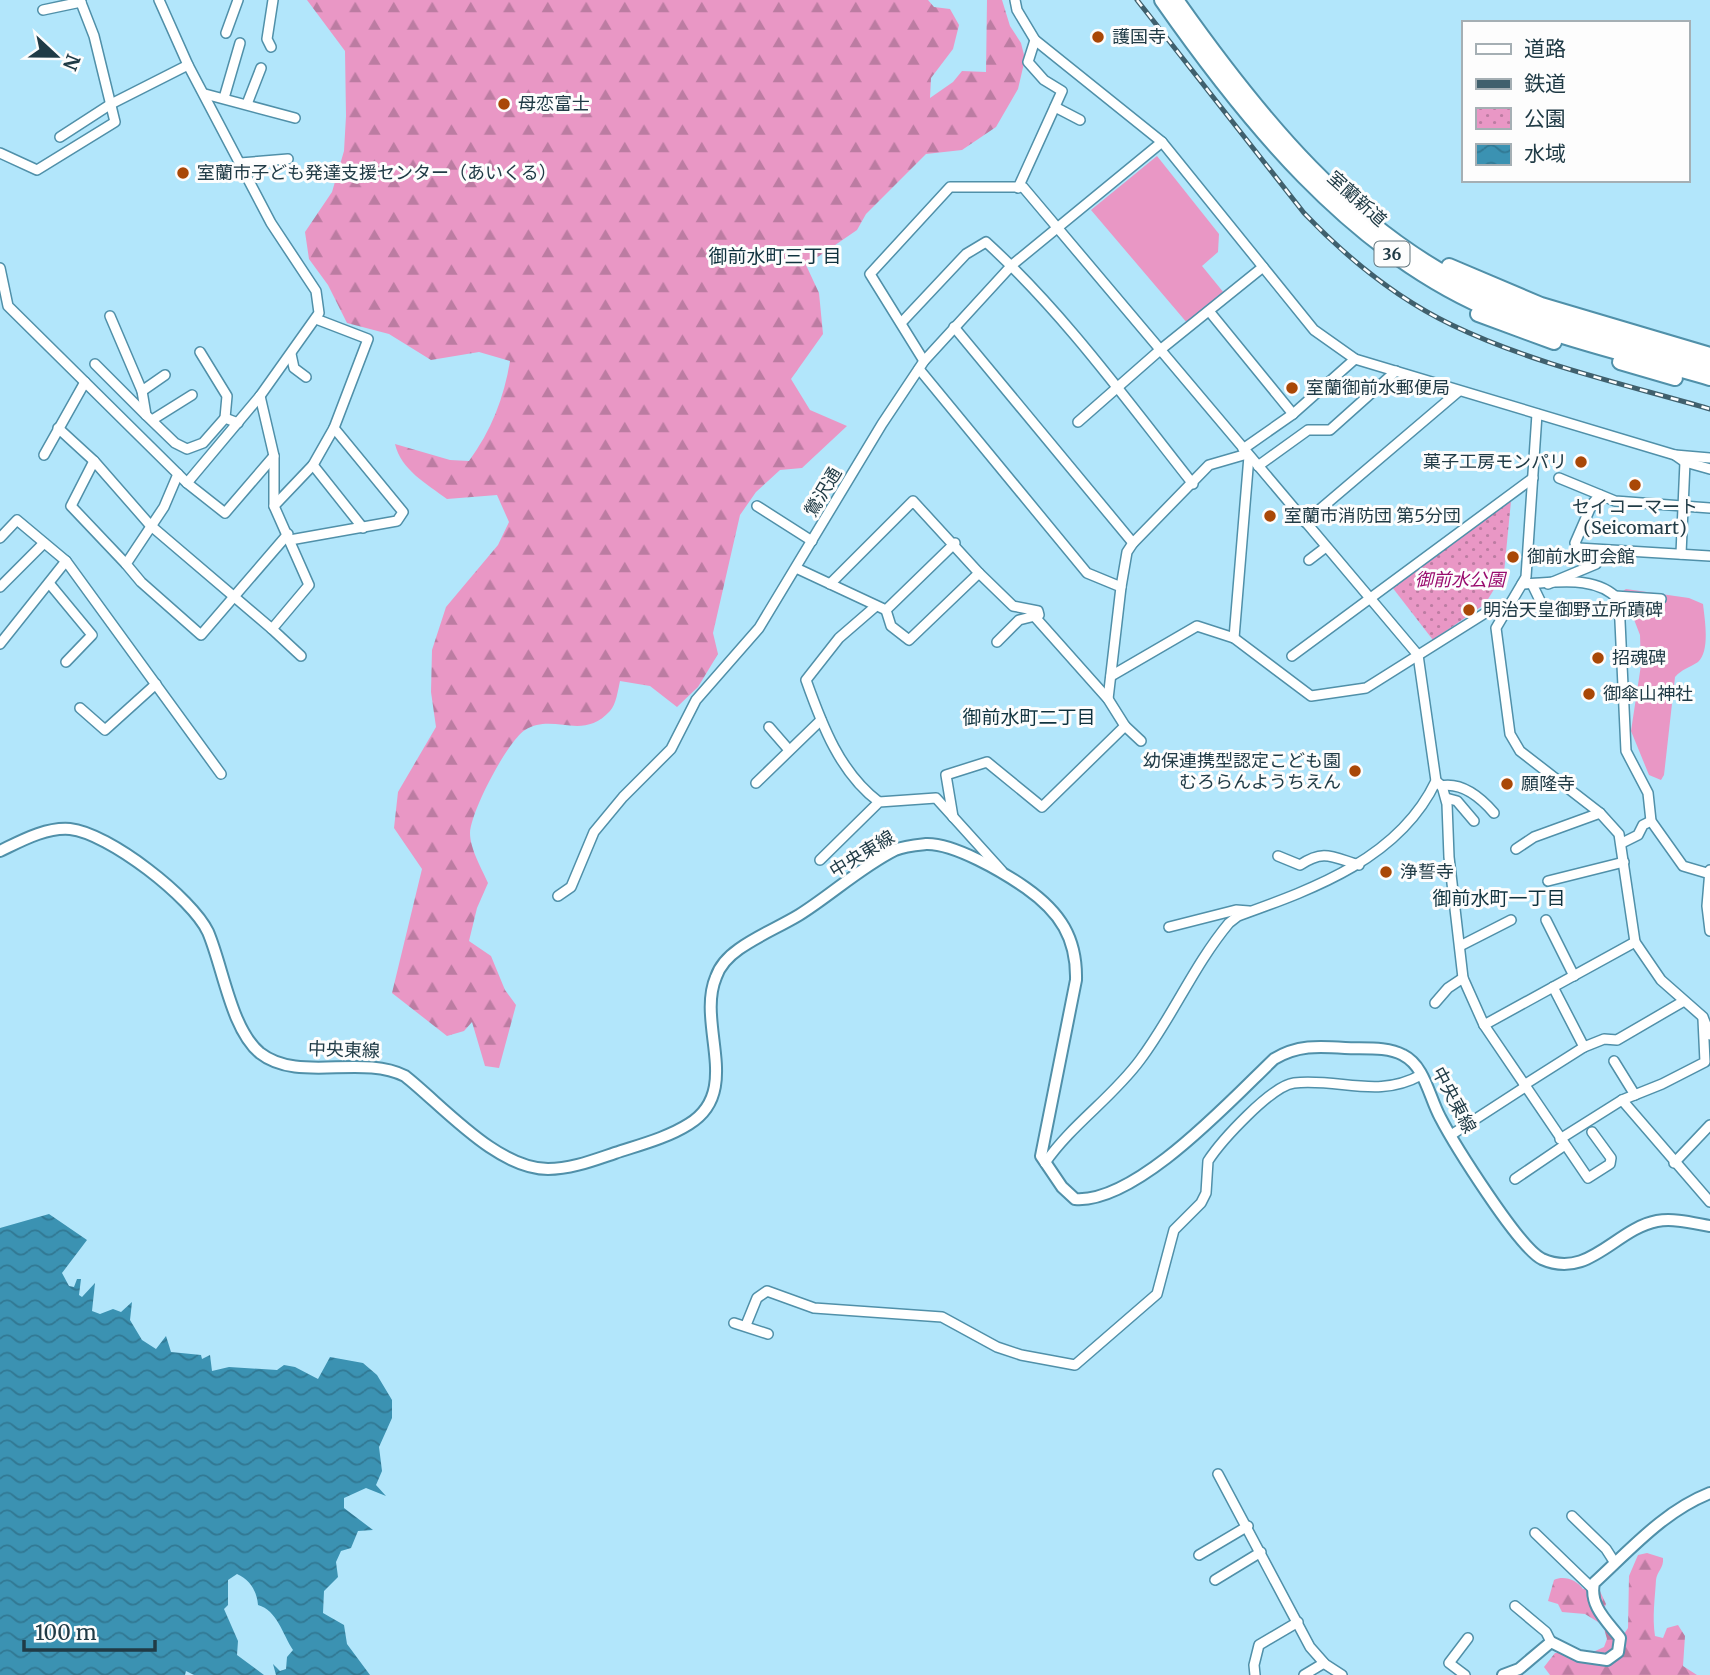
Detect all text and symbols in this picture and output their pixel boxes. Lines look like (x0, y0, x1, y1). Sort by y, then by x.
north arrow (21, 21, 91, 91)
legend (1462, 21, 1689, 182)
place label: 護国寺 (1112, 25, 1166, 48)
marker: 護国寺 (1090, 29, 1106, 45)
text: 道路 (1524, 35, 1566, 62)
text: N (58, 51, 86, 74)
text: 鉄道 (1524, 70, 1566, 97)
place label: 母恋富士 (518, 92, 590, 115)
marker: 母恋富士 (496, 96, 512, 112)
text: 公園 (1524, 105, 1566, 132)
text: 水域 (1524, 140, 1566, 167)
place label: 室蘭市子ども発達支援センター（あいくる） (197, 161, 557, 184)
marker: 室蘭市子ども発達支援センター（あいくる） (175, 165, 191, 181)
street label: 室蘭新道 (1323, 166, 1392, 231)
road number: 36 (1374, 242, 1410, 266)
district label: 御前水町三丁目 (708, 244, 842, 268)
place label: 室蘭御前水郵便局 (1306, 376, 1450, 399)
marker: 室蘭御前水郵便局 (1284, 380, 1300, 396)
place label: 菓子工房モンパリ (1423, 450, 1567, 473)
marker: 菓子工房モンパリ (1573, 454, 1589, 470)
street label: 鶯沢通 (799, 463, 846, 521)
marker: セイコーマート (Seicomart) (1627, 477, 1643, 493)
place label: セイコーマート (Seicomart) (1572, 495, 1698, 539)
place label: 室蘭市消防団 第5分団 (1284, 504, 1461, 527)
marker: 室蘭市消防団 第5分団 (1262, 508, 1278, 524)
place label: 御前水町会館 (1527, 545, 1635, 568)
marker: 御前水町会館 (1505, 549, 1521, 565)
park label: 御前水公園 (1415, 568, 1508, 591)
place label: 明治天皇御野立所蹟碑 (1483, 598, 1663, 621)
marker: 明治天皇御野立所蹟碑 (1461, 602, 1477, 618)
place label: 招魂碑 (1612, 646, 1666, 669)
marker: 招魂碑 (1590, 650, 1606, 666)
place label: 御傘山神社 (1603, 682, 1693, 705)
marker: 御傘山神社 (1581, 686, 1597, 702)
district label: 御前水町二丁目 (962, 705, 1096, 729)
place label: 幼保連携型認定こども園 むろらんようちえん (1143, 749, 1341, 793)
marker: 幼保連携型認定こども園 むろらんようちえん (1347, 763, 1363, 779)
place label: 願隆寺 (1521, 772, 1575, 795)
marker: 願隆寺 (1499, 776, 1515, 792)
street label: 中央東線 (825, 825, 899, 882)
place label: 浄誓寺 (1400, 860, 1454, 883)
marker: 浄誓寺 (1378, 864, 1394, 880)
district label: 御前水町一丁目 (1432, 886, 1566, 910)
street label: 中央東線 (308, 1037, 380, 1062)
street label: 中央東線 (1427, 1063, 1481, 1137)
scale bar (24, 1608, 156, 1652)
text: 100 m (35, 1619, 97, 1646)

